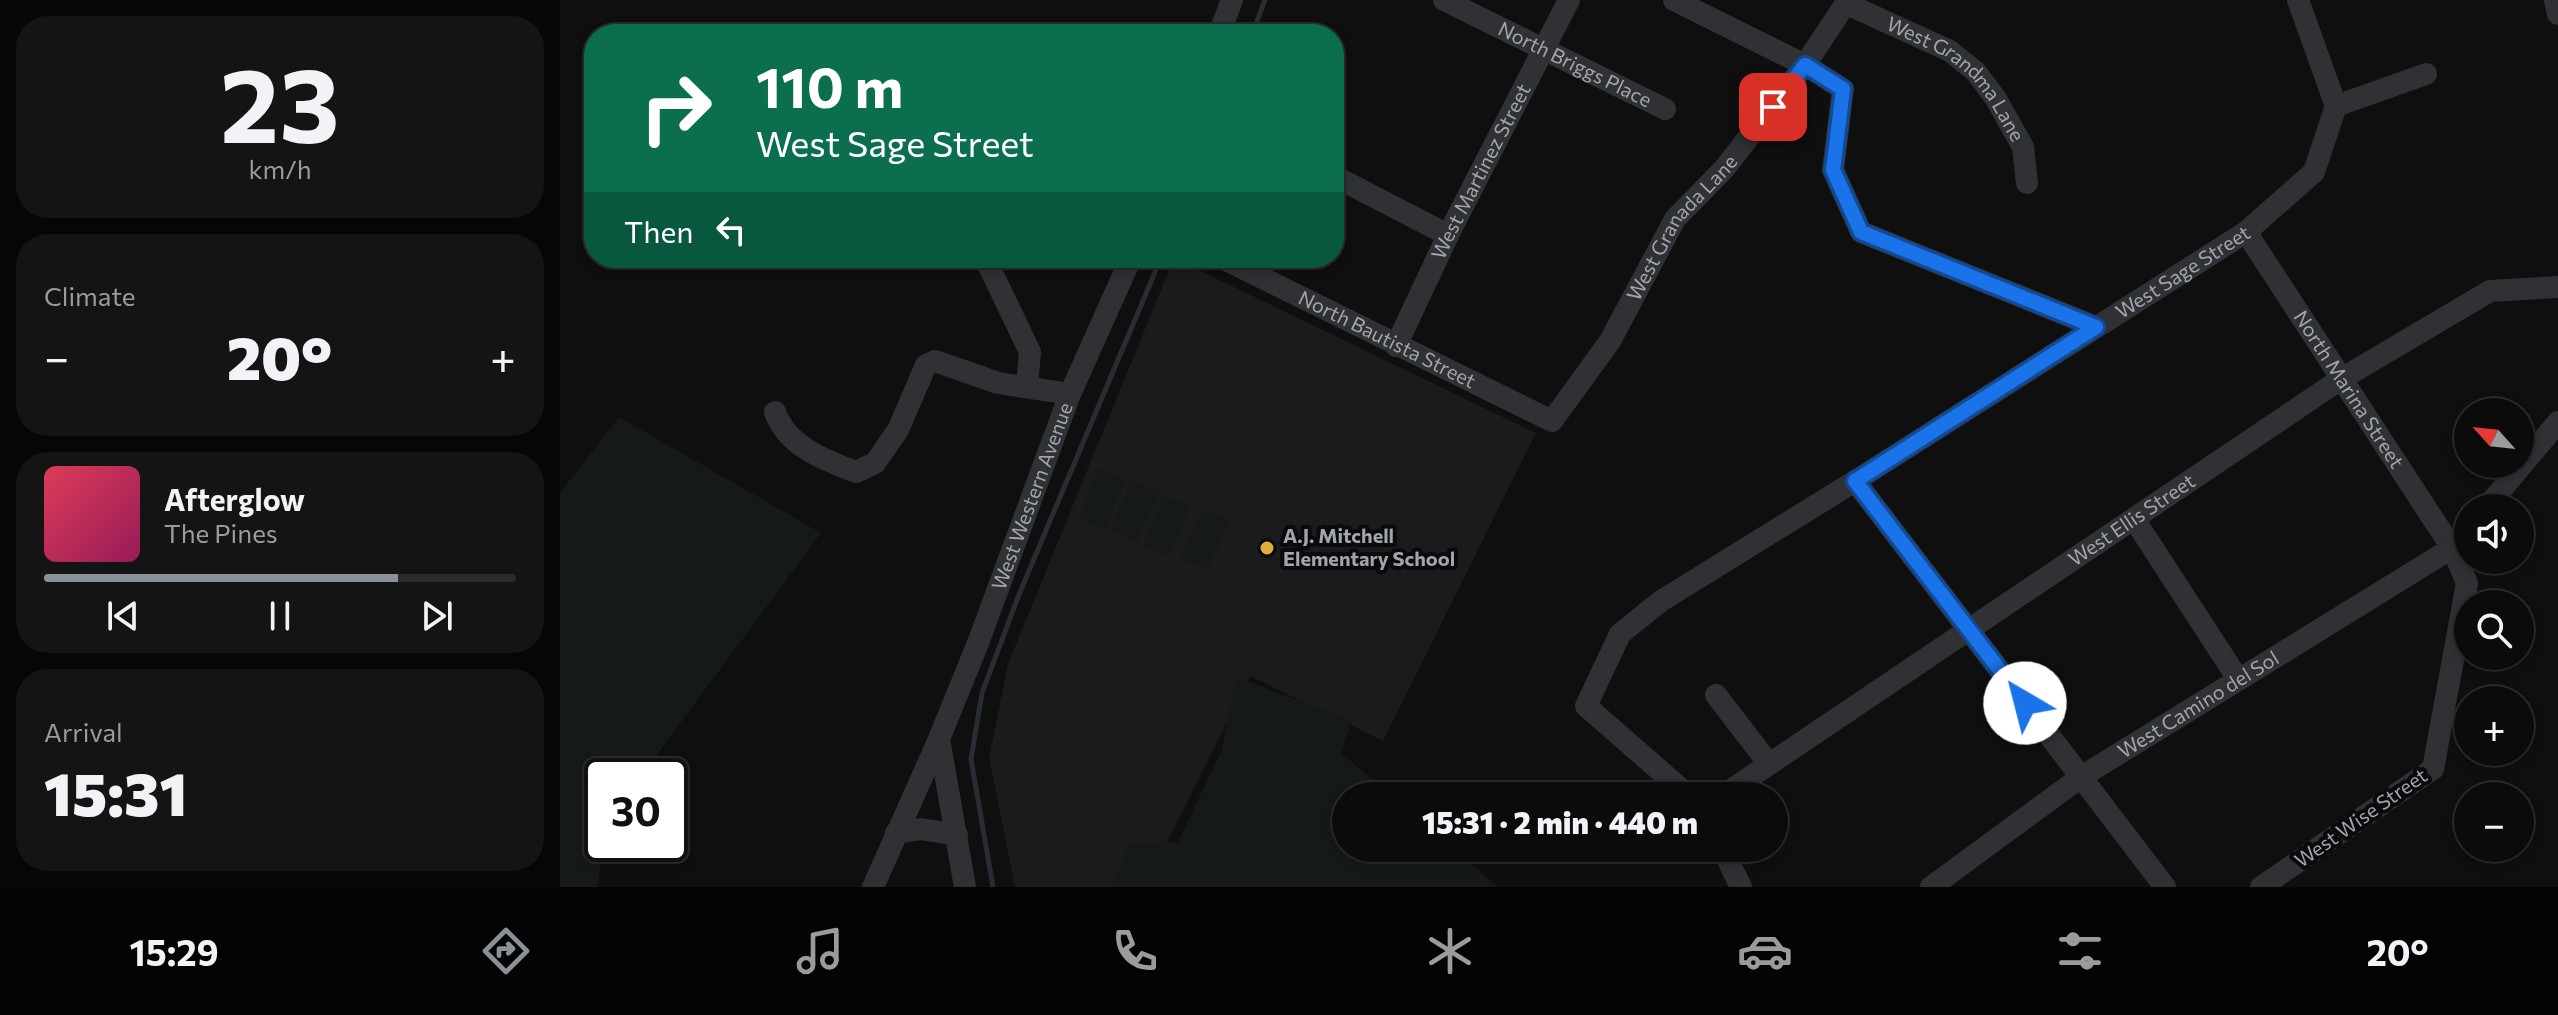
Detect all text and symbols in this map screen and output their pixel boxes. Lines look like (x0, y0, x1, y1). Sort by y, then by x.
street label: West Grandma Lane (1883, 11, 2030, 145)
street label: North Briggs Place (1495, 16, 1656, 112)
text: 23 (220, 37, 340, 164)
text: 110 m (756, 51, 903, 120)
icon: right (624, 56, 728, 160)
pin (1739, 73, 1807, 141)
street label: West Martinez Street (1425, 79, 1535, 263)
icon: arrive (1751, 85, 1795, 129)
text: West Sage Street (756, 120, 1034, 164)
street label: West Granada Lane (1621, 150, 1742, 304)
text: km/h (248, 153, 312, 184)
icon: left (709, 208, 753, 252)
text: Then (624, 212, 693, 249)
street label: West Sage Street (2111, 220, 2254, 323)
text: Climate (44, 280, 136, 311)
street label: North Bautista Street (1295, 285, 1480, 392)
street label: North Marina Street (2289, 306, 2410, 472)
text: 20° (227, 319, 332, 392)
text: − (44, 329, 69, 383)
text: + (490, 329, 516, 383)
north arrow (2454, 398, 2534, 478)
map controls (2454, 398, 2534, 862)
street label: West Western Avenue (986, 399, 1077, 593)
street label: West Ellis Street (2063, 468, 2199, 570)
text: Afterglow (164, 480, 305, 517)
button: sound (2454, 494, 2534, 574)
text: The Pines (164, 517, 278, 548)
place label: A.J. Mitchell Elementary School (1283, 523, 1455, 570)
marker: A.J. Mitchell Elementary School (1258, 539, 1276, 557)
button: search (2454, 590, 2534, 670)
icon: previous (101, 594, 145, 638)
icon: pause (258, 594, 302, 638)
icon: next (415, 594, 459, 638)
street label: West Camino del Sol (2113, 645, 2283, 762)
position arrow (1983, 661, 2067, 745)
button: + (2454, 686, 2534, 766)
text: Arrival (44, 716, 123, 747)
text: 15:31 (44, 755, 187, 828)
speed limit sign: 30 (584, 758, 688, 862)
street label: West Wise Street (2290, 763, 2431, 872)
button: − (2454, 782, 2534, 862)
text: 15:31 · 2 min · 440 m (1422, 803, 1698, 840)
icon: directions (478, 923, 534, 979)
icon: music (792, 923, 848, 979)
icon: phone (1107, 923, 1163, 979)
icon: climate (1422, 923, 1478, 979)
icon: car (1737, 923, 1793, 979)
icon: filters (2052, 923, 2108, 979)
text: 15:29 (129, 929, 219, 973)
text: 20° (2366, 929, 2429, 973)

